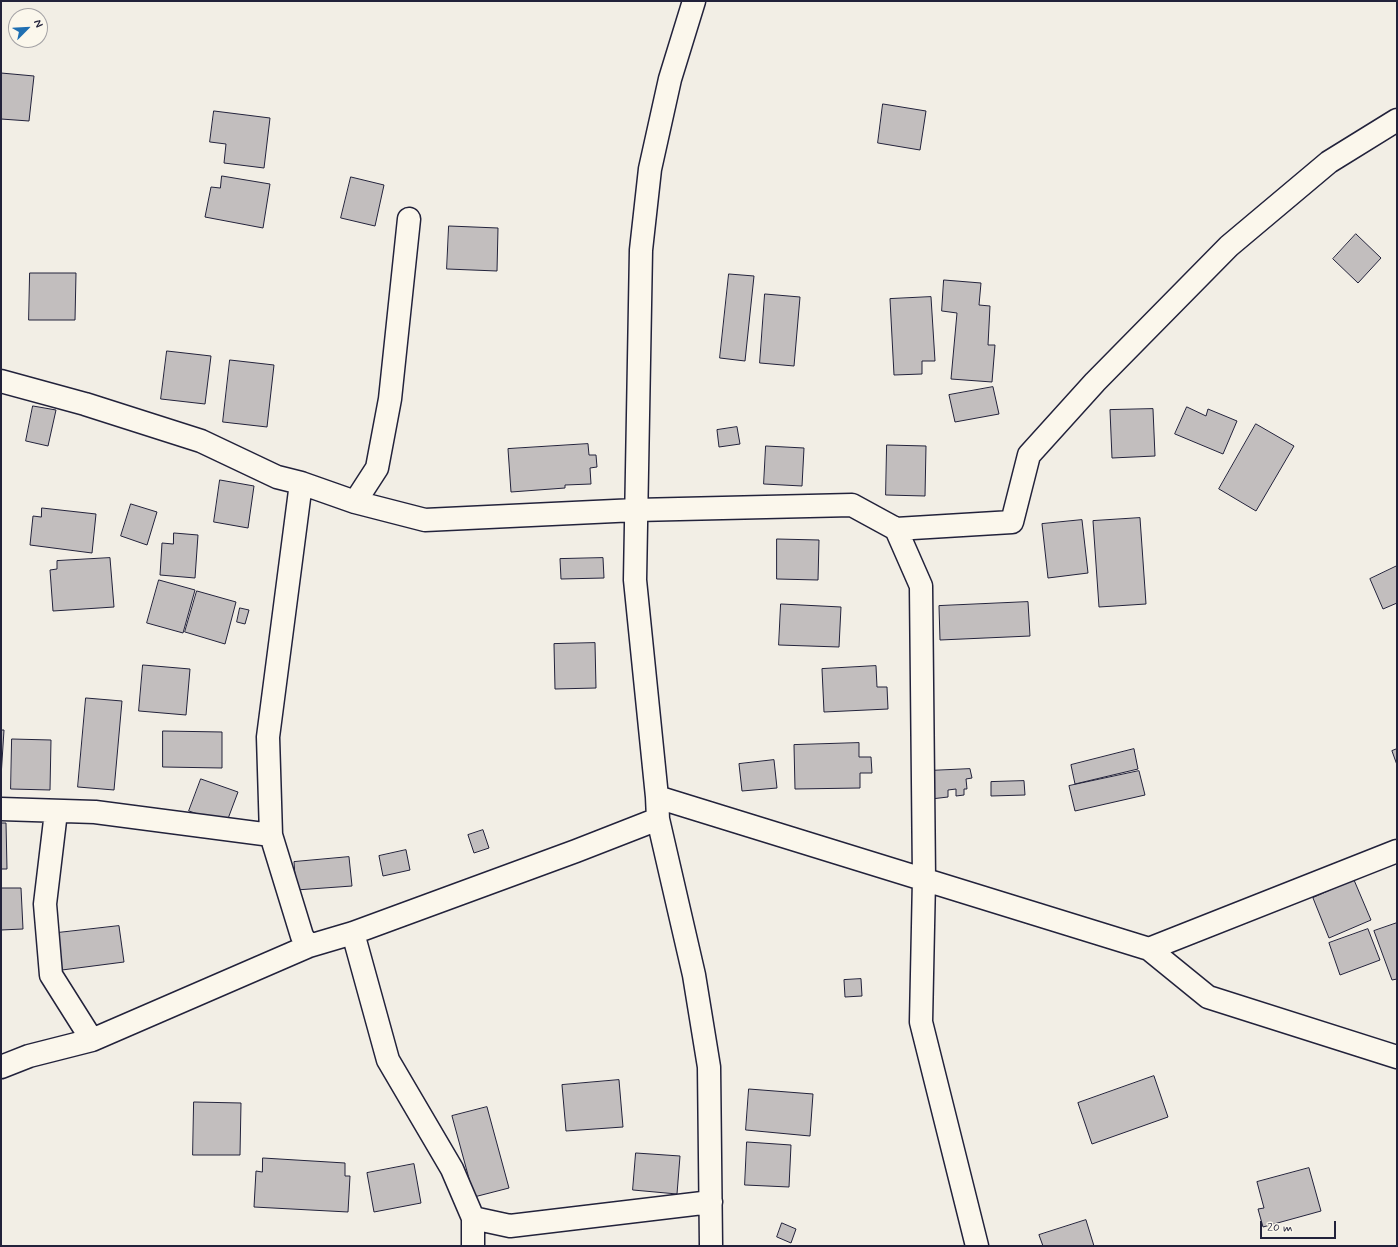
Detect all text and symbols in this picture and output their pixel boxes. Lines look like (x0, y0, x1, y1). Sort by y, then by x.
north arrow (8, 8, 48, 48)
text: N (30, 17, 46, 30)
scale bar (1262, 1213, 1338, 1239)
text: 20 m (1267, 1220, 1293, 1236)

